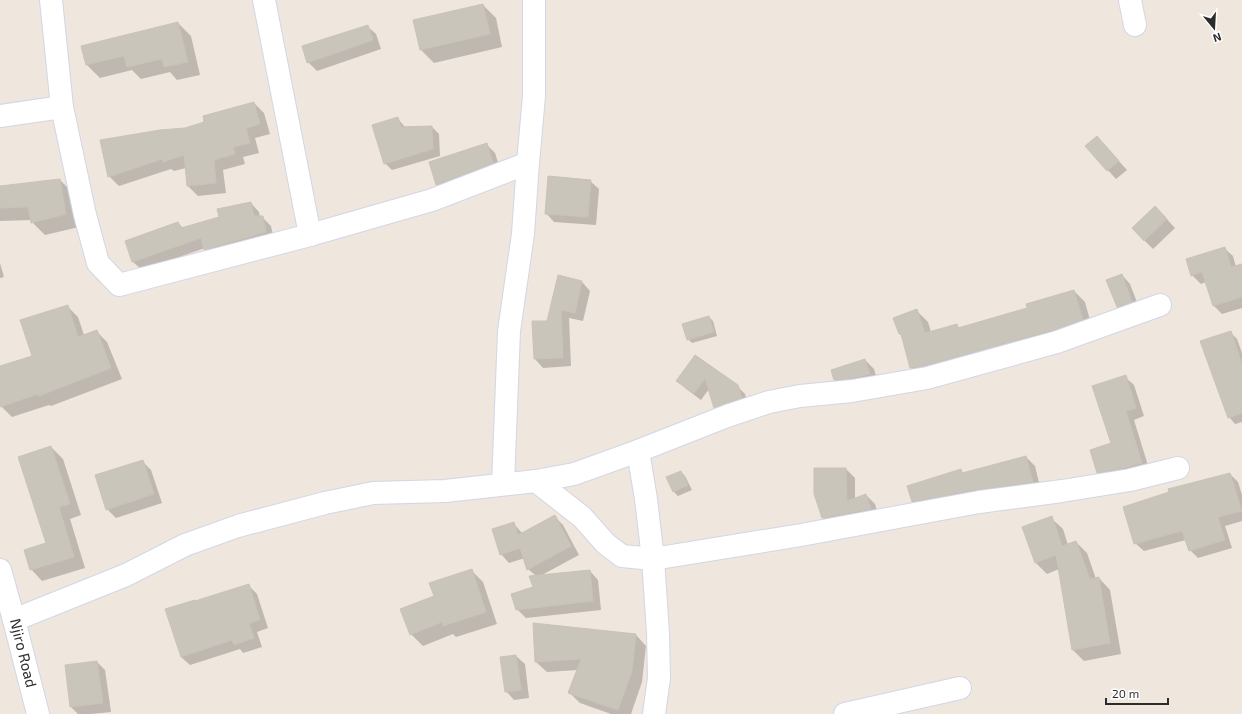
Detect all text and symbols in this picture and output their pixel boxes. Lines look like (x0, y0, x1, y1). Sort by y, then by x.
north arrow (1194, 8, 1234, 48)
text: N (1211, 31, 1223, 45)
street label: Njiro Road (6, 616, 41, 689)
scale bar (1106, 680, 1168, 706)
text: 20 m (1112, 686, 1139, 700)

